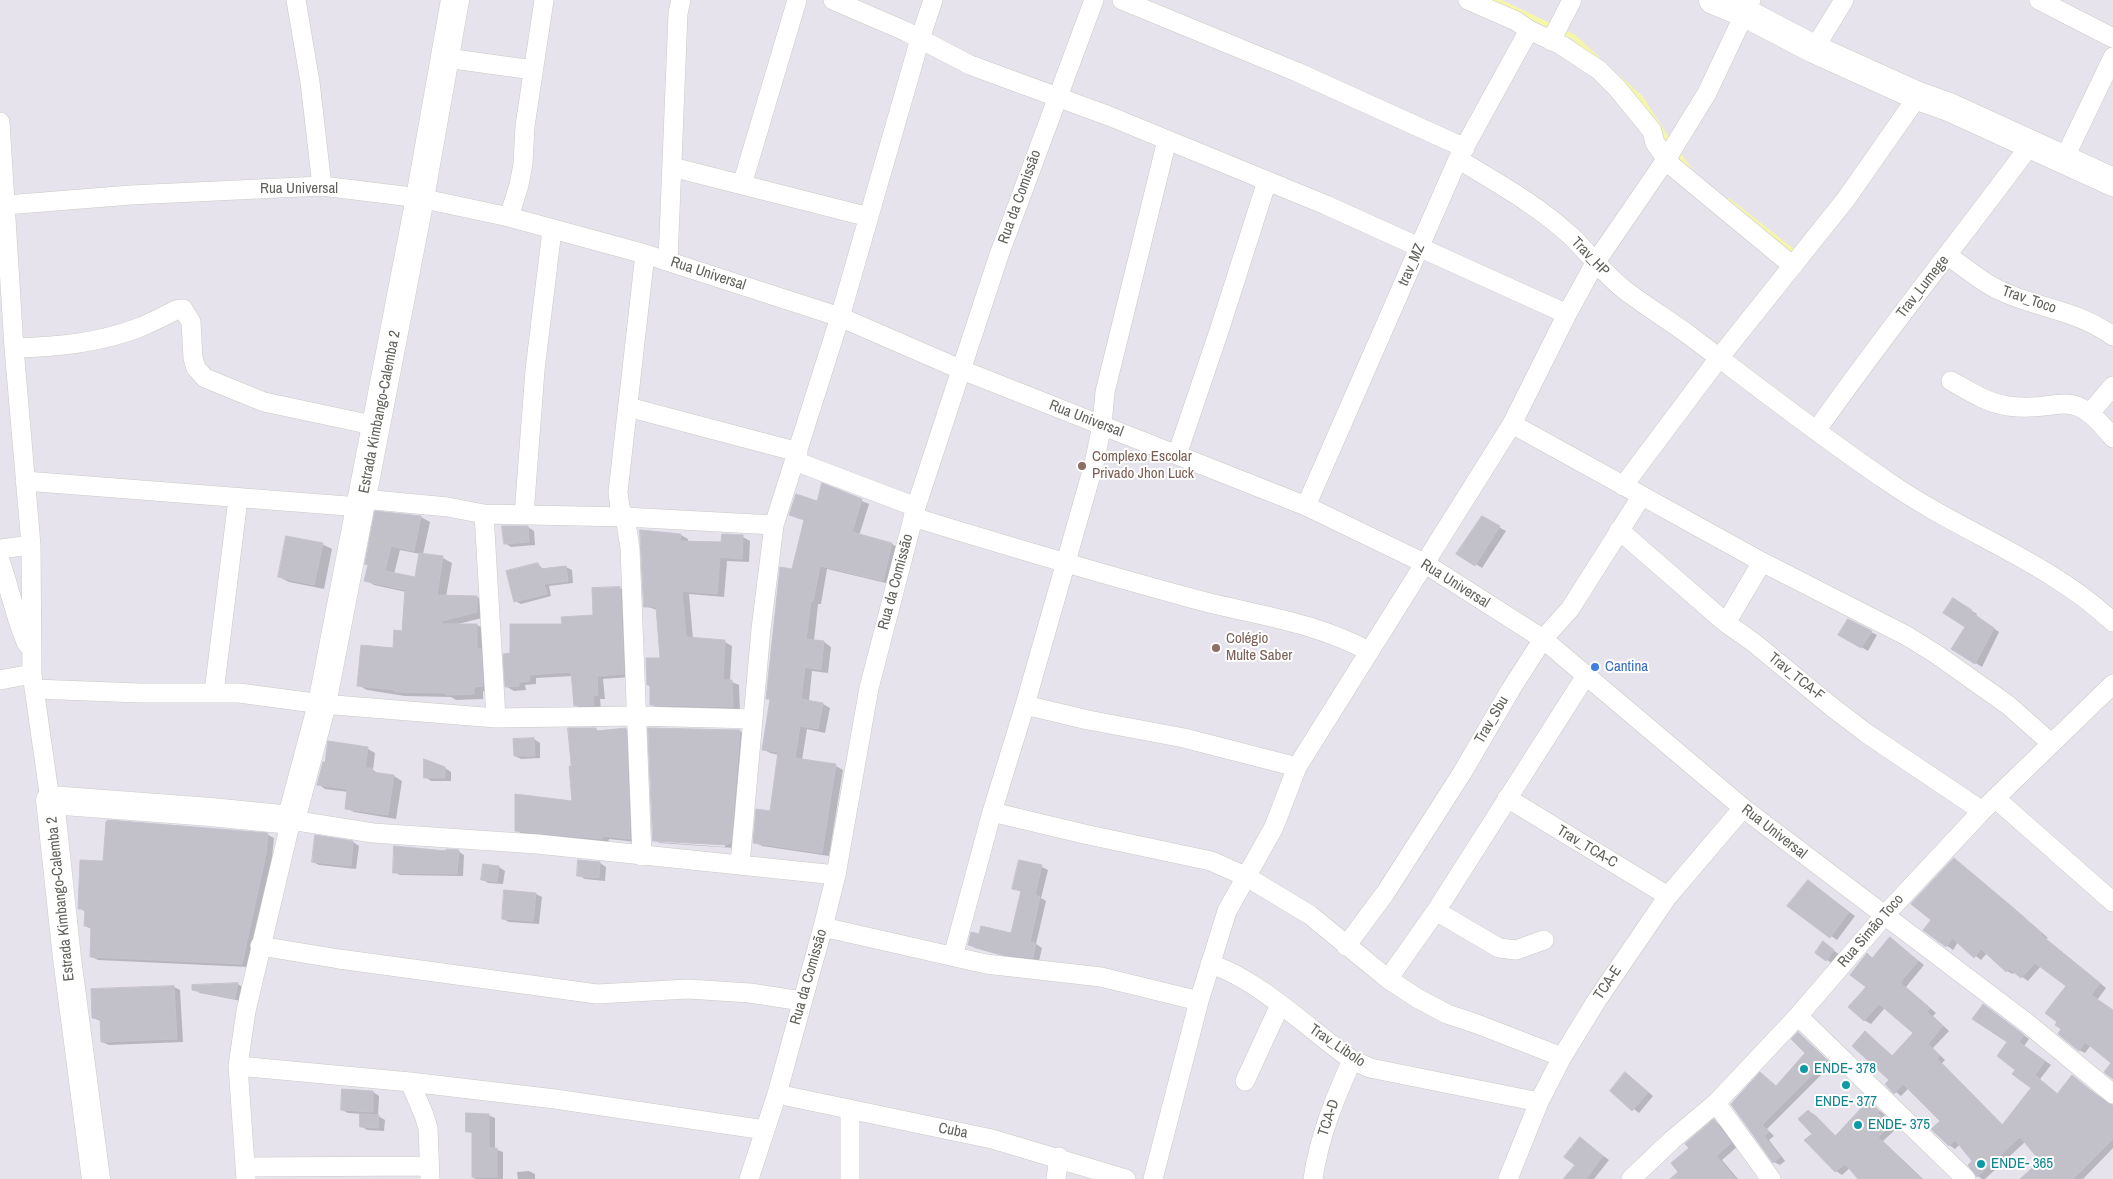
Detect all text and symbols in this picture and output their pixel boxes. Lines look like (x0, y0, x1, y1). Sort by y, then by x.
street label: Rua da Comissão (995, 148, 1045, 246)
street label: Rua Universal (260, 180, 338, 198)
street label: Trav_HP (1567, 234, 1613, 280)
street label: trav_MZ (1395, 241, 1429, 289)
street label: Trav_Lumege (1893, 252, 1953, 322)
street label: Rua Universal (668, 253, 748, 295)
street label: Trav_Toco (2000, 282, 2058, 318)
street label: Estrada Kimbango-Calemba 2 (355, 329, 405, 495)
street label: Rua Universal (1046, 397, 1126, 441)
place label: Complexo Escolar Privado Jhon Luck (1092, 448, 1194, 483)
marker: Complexo Escolar Privado Jhon Luck (1076, 460, 1088, 472)
street label: Rua da Comissão (875, 532, 917, 632)
street label: Rua Universal (1417, 556, 1493, 612)
place label: Colégio Multe Saber (1226, 630, 1292, 665)
marker: Colégio Multe Saber (1210, 642, 1222, 654)
street label: Trav_TCA-F (1765, 649, 1827, 705)
place label: Cantina (1605, 658, 1648, 676)
marker: Cantina (1589, 661, 1601, 673)
street label: Trav_Sbu (1471, 693, 1513, 747)
street label: Rua Universal (1738, 801, 1810, 863)
street label: Estrada Kimbango-Calemba 2 (43, 816, 79, 982)
street label: Trav_TCA-C (1553, 822, 1621, 872)
street label: Rua Simão Toco (1834, 891, 1908, 971)
street label: Rua da Comissão (787, 927, 831, 1027)
street label: TCA-E (1590, 963, 1626, 1003)
street label: Trav_Libolo (1306, 1021, 1368, 1071)
place label: ENDE- 378 (1814, 1060, 1876, 1078)
marker: ENDE- 378 (1798, 1063, 1810, 1075)
marker: ENDE- 377 (1840, 1079, 1852, 1091)
place label: ENDE- 377 (1815, 1093, 1877, 1111)
street label: TCA-D (1315, 1097, 1343, 1139)
place label: ENDE- 375 (1868, 1116, 1930, 1134)
street label: Cuba (937, 1119, 969, 1143)
marker: ENDE- 375 (1852, 1119, 1864, 1131)
place label: ENDE- 365 (1991, 1155, 2053, 1173)
marker: ENDE- 365 (1975, 1158, 1987, 1170)

